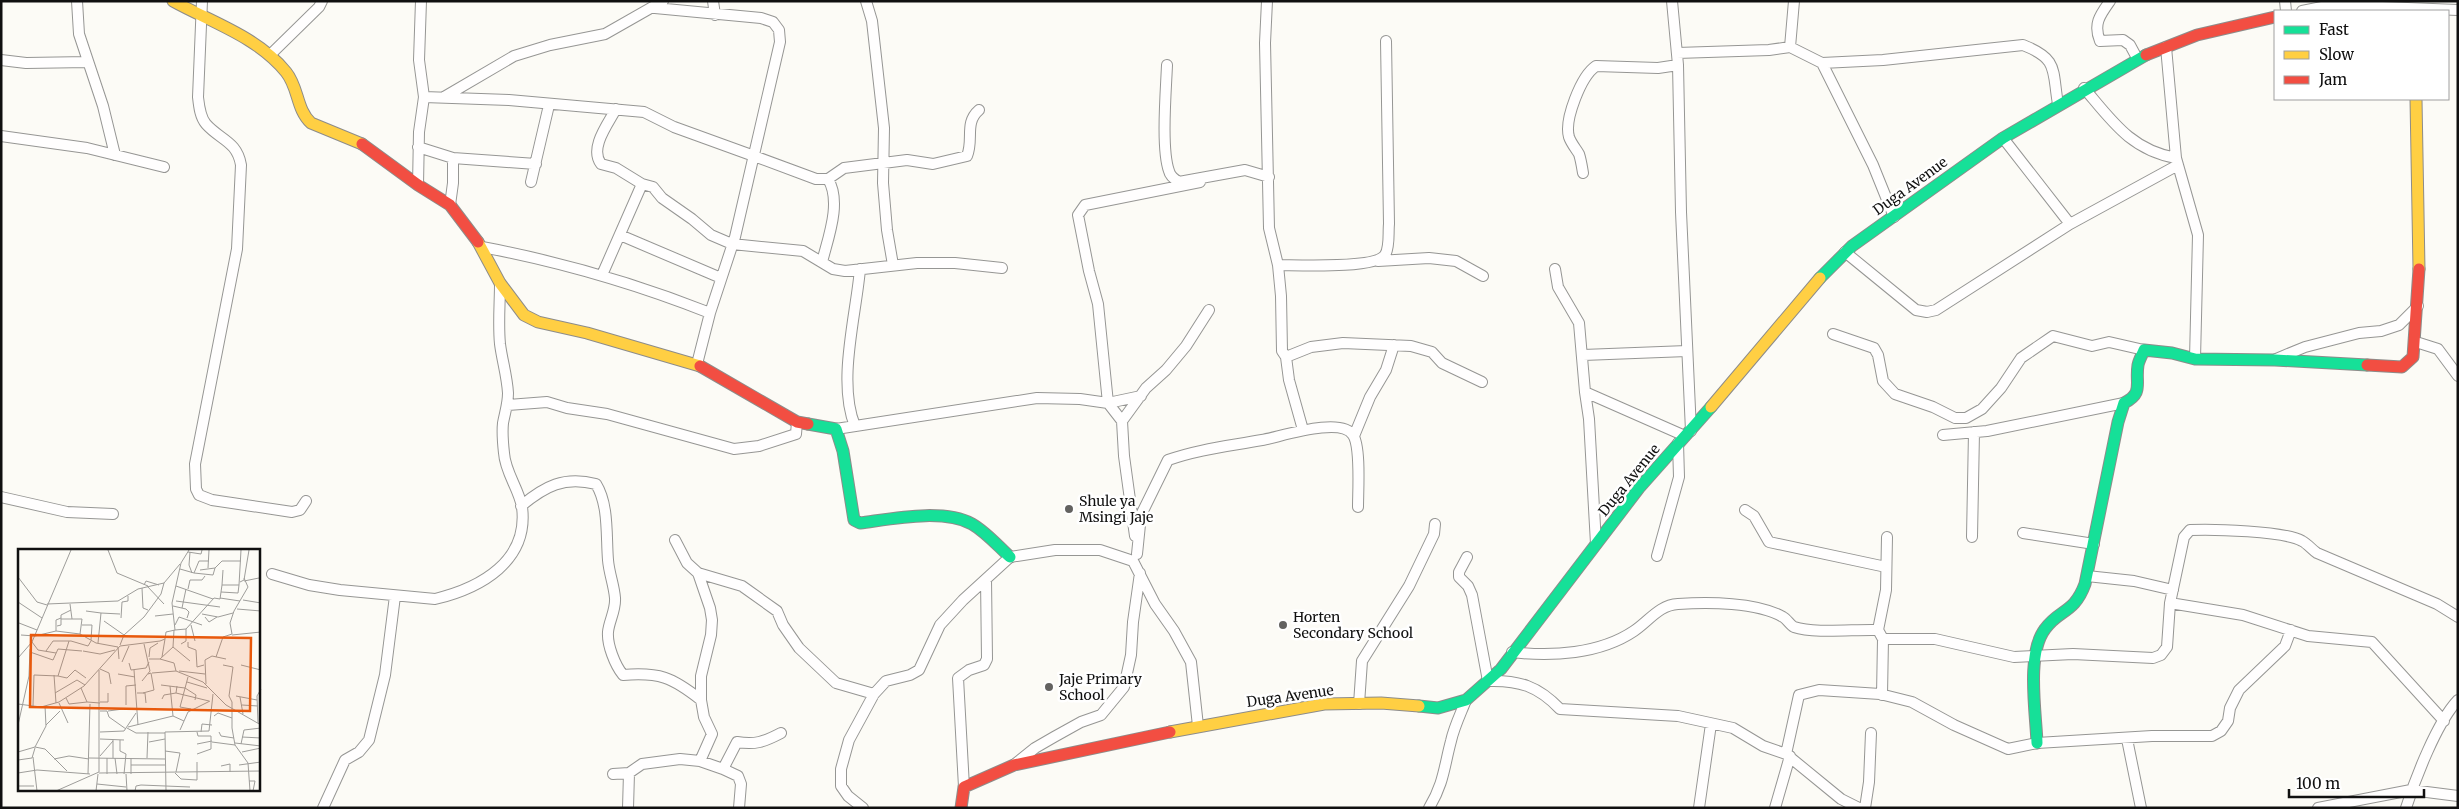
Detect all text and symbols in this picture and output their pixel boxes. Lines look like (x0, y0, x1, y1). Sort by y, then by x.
legend (2274, 10, 2449, 100)
text: Fast (2319, 20, 2349, 39)
text: Slow (2319, 45, 2354, 64)
text: Jam (2318, 70, 2347, 89)
street label: Duga Avenue (1869, 153, 1951, 219)
street label: Duga Avenue (1594, 440, 1664, 520)
place label: Shule ya Msingi Jaje (1079, 492, 1153, 526)
marker: Shule ya Msingi Jaje (1063, 503, 1075, 515)
inset map (18, 549, 260, 792)
place label: Horten Secondary School (1293, 608, 1414, 642)
marker: Horten Secondary School (1277, 619, 1289, 631)
place label: Jaje Primary School (1058, 670, 1143, 704)
marker: Jaje Primary School (1043, 681, 1055, 693)
street label: Duga Avenue (1245, 681, 1335, 711)
scale bar (2289, 766, 2424, 798)
text: 100 m (2296, 774, 2340, 793)

